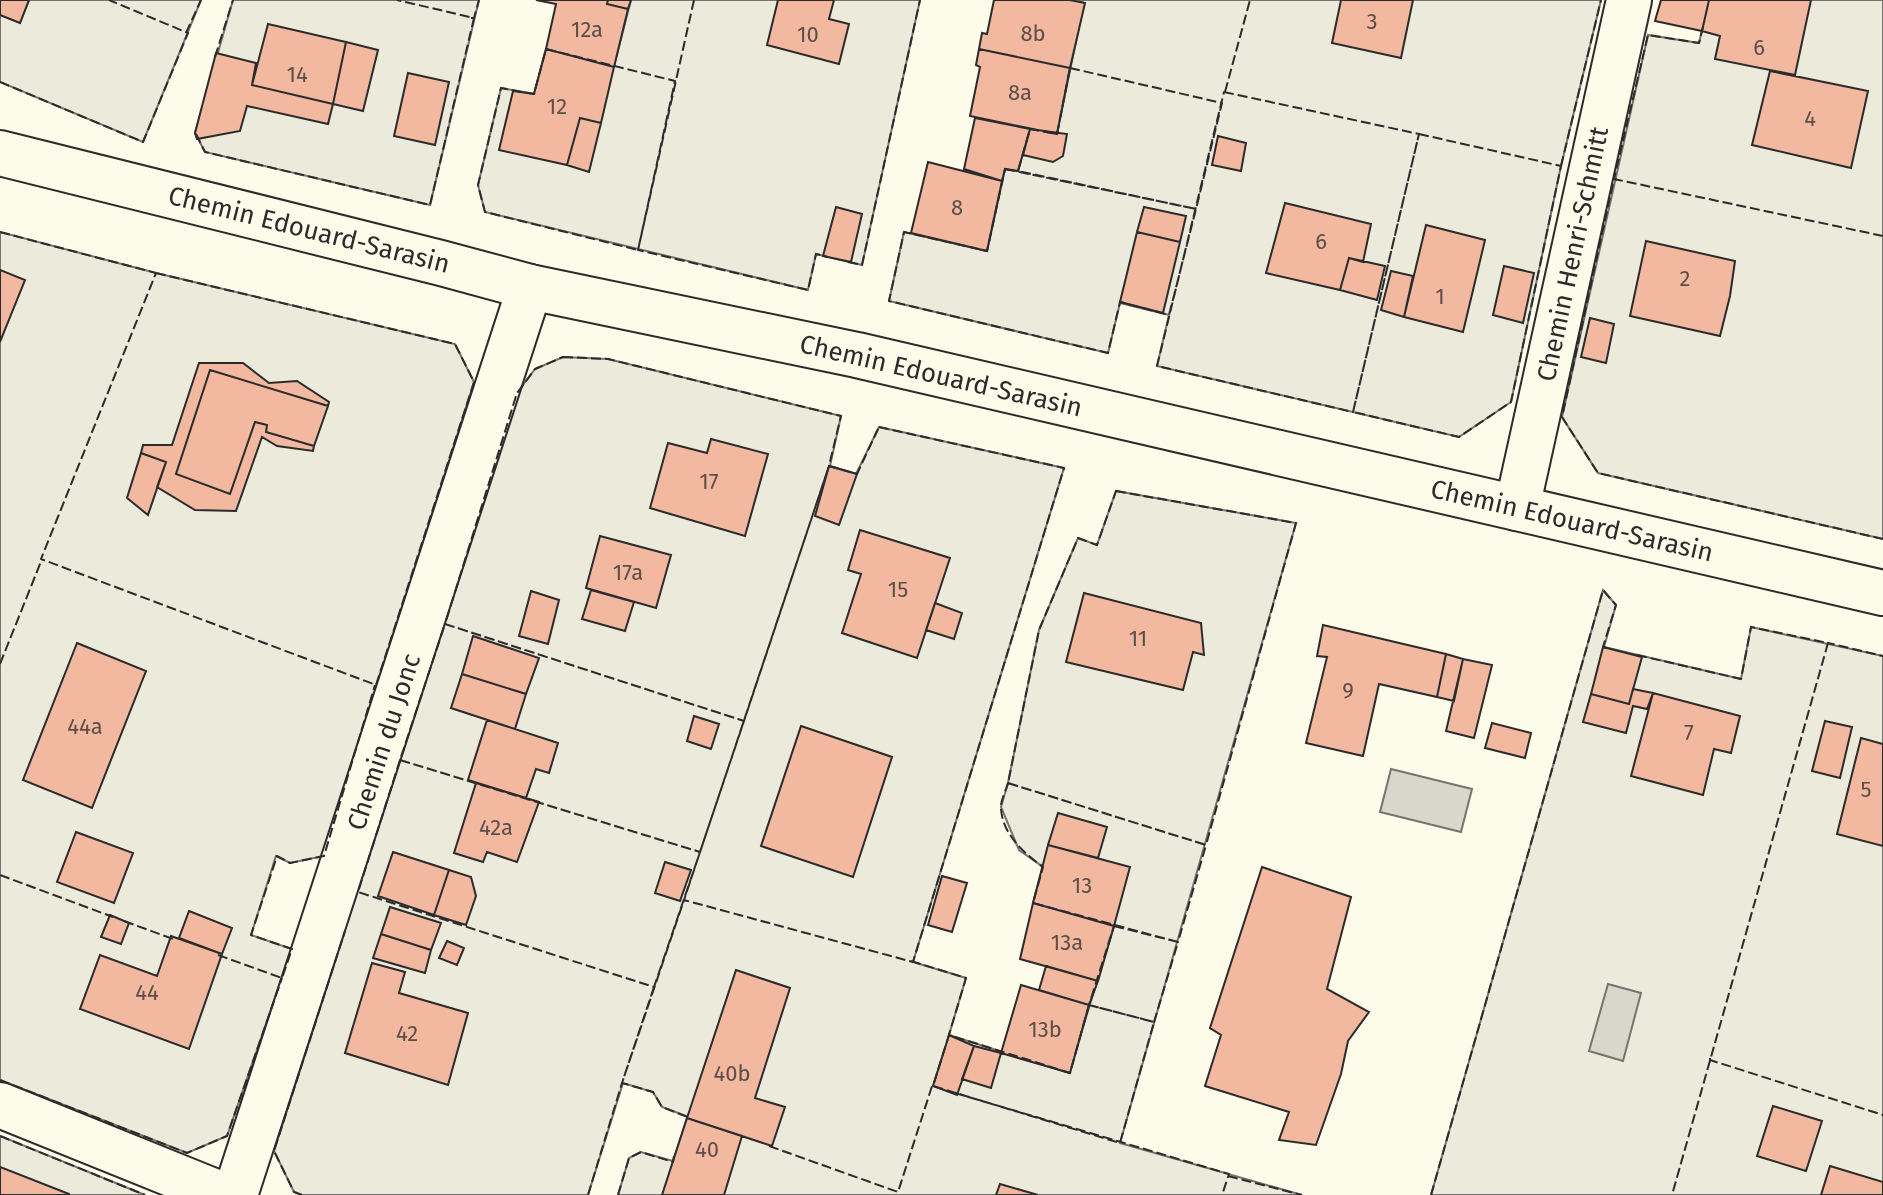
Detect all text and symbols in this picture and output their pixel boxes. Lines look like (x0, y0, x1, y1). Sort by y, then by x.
house number: 3 (1367, 8, 1377, 35)
house number: 12a (571, 16, 603, 43)
house number: 8b (1020, 20, 1046, 47)
house number: 10 (797, 21, 819, 48)
house number: 6 (1753, 34, 1765, 61)
house number: 14 (286, 61, 308, 88)
house number: 8a (1008, 79, 1032, 106)
house number: 12 (547, 93, 567, 120)
house number: 4 (1804, 105, 1816, 132)
street label: Chemin Henri-Schmitt (1531, 123, 1615, 384)
street label: Chemin Edouard-Sarasin (165, 180, 453, 280)
house number: 8 (951, 194, 963, 221)
house number: 6 (1315, 228, 1327, 255)
house number: 2 (1680, 265, 1690, 292)
house number: 1 (1435, 283, 1445, 310)
street label: Chemin Edouard-Sarasin (797, 328, 1085, 424)
house number: 17 (699, 468, 719, 495)
street label: Chemin Edouard-Sarasin (1428, 473, 1716, 569)
house number: 17a (613, 559, 643, 586)
house number: 15 (888, 576, 908, 603)
house number: 11 (1129, 625, 1147, 652)
street label: Chemin du Jonc (341, 650, 427, 834)
house number: 9 (1342, 677, 1354, 704)
house number: 44a (67, 713, 103, 740)
house number: 7 (1684, 719, 1694, 746)
house number: 5 (1860, 776, 1872, 803)
house number: 42a (479, 814, 513, 841)
house number: 13 (1072, 872, 1092, 899)
house number: 13a (1051, 929, 1083, 956)
house number: 44 (135, 979, 159, 1006)
house number: 13b (1028, 1016, 1062, 1043)
house number: 42 (396, 1020, 418, 1047)
house number: 40b (713, 1060, 751, 1087)
house number: 40 (695, 1136, 719, 1163)

